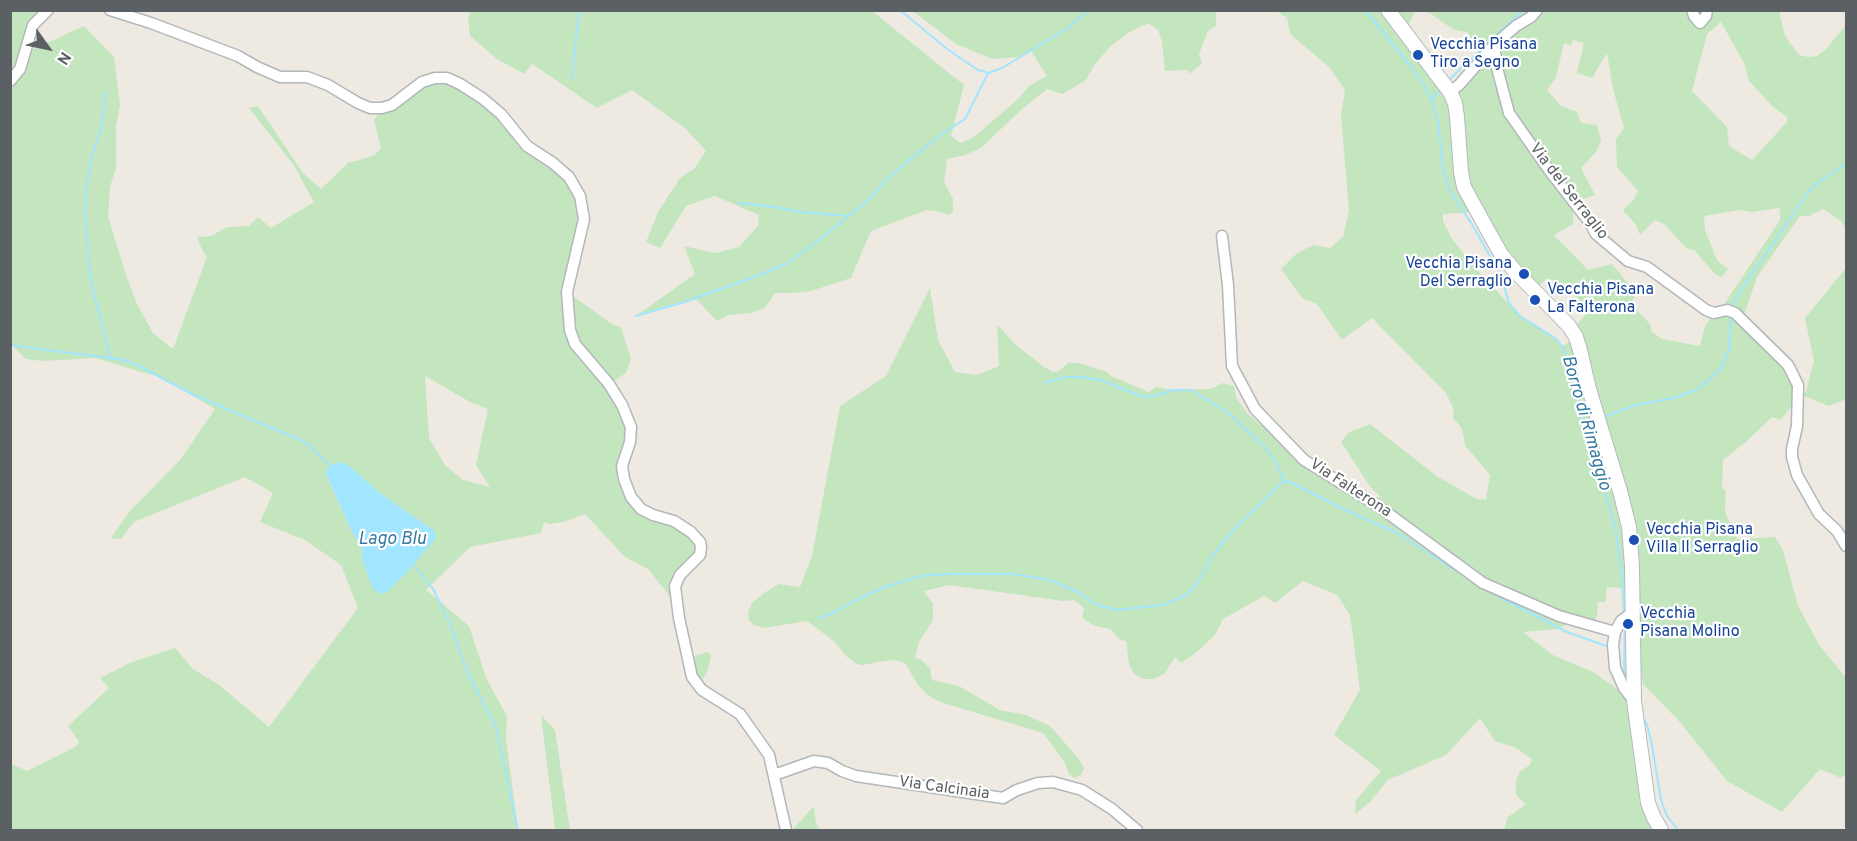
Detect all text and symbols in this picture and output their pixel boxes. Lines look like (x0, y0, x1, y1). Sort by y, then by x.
north arrow (18, 18, 78, 78)
place label: Vecchia Pisana Tiro a Segno (1430, 36, 1537, 74)
text: N (52, 48, 75, 68)
marker: Vecchia Pisana Tiro a Segno (1411, 48, 1425, 62)
street label: Via del Serraglio (1524, 140, 1612, 244)
place label: Vecchia Pisana Del Serraglio (1405, 255, 1512, 293)
marker: Vecchia Pisana Del Serraglio (1517, 267, 1531, 281)
place label: Vecchia Pisana La Falterona (1547, 281, 1654, 319)
marker: Vecchia Pisana La Falterona (1528, 293, 1542, 307)
water label: Borro di Rimaggio (1555, 353, 1615, 493)
street label: Via Falterona (1305, 455, 1395, 523)
place label: Vecchia Pisana Villa Il Serraglio (1646, 521, 1758, 559)
water label: Lago Blu (358, 529, 426, 551)
marker: Vecchia Pisana Villa Il Serraglio (1627, 533, 1641, 547)
place label: Vecchia Pisana Molino (1640, 605, 1740, 643)
marker: Vecchia Pisana Molino (1621, 617, 1635, 631)
street label: Via Calcinaia (897, 773, 991, 805)

